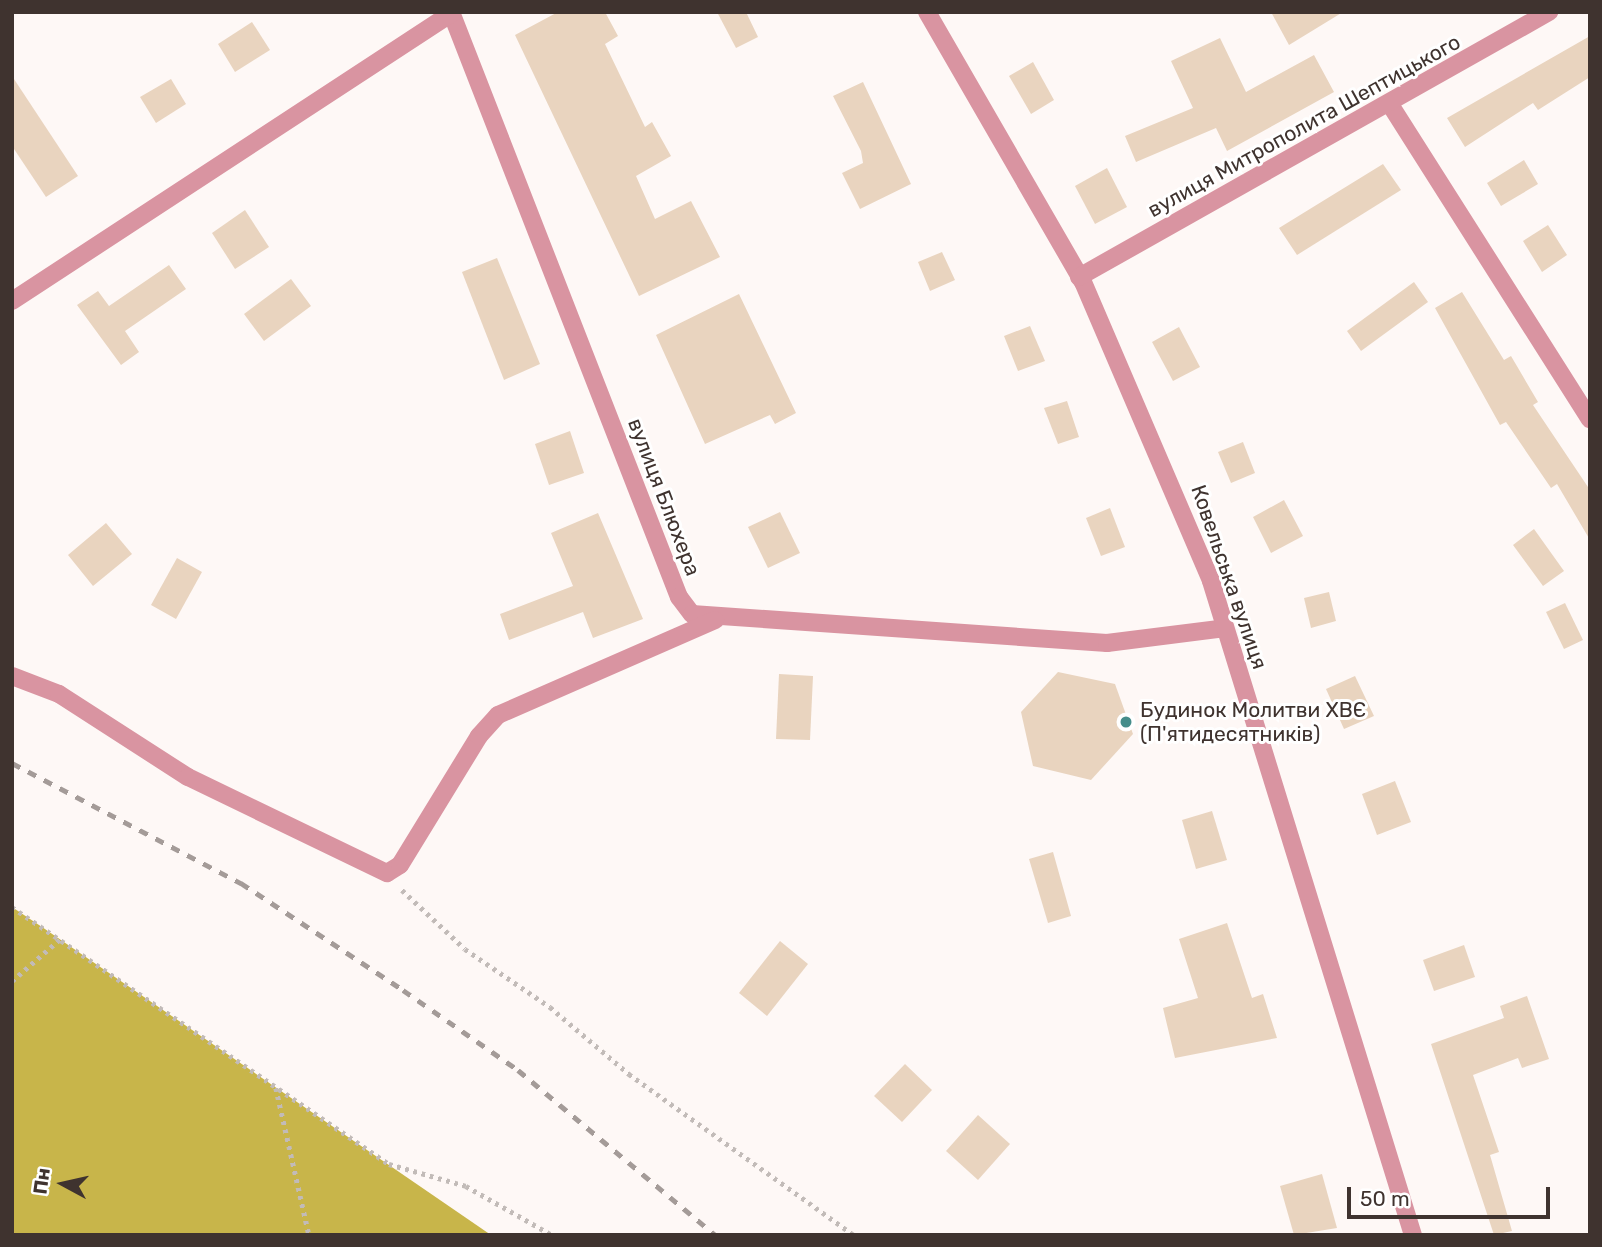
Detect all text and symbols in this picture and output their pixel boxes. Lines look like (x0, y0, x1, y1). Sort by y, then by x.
street label: вулиця Митрополита Шептицького (1143, 29, 1465, 223)
street label: вулиця Блюхера (622, 415, 706, 579)
street label: Ковельська вулиця (1186, 482, 1272, 672)
place label: Будинок Молитви ХВЄ (П'ятидесятників) (1140, 697, 1366, 747)
marker: Будинок Молитви ХВЄ (П'ятидесятників) (1118, 714, 1134, 730)
north arrow (28, 1149, 98, 1219)
text: Пн (28, 1166, 55, 1196)
scale bar (1350, 1174, 1553, 1218)
text: 50 m (1360, 1186, 1410, 1211)

